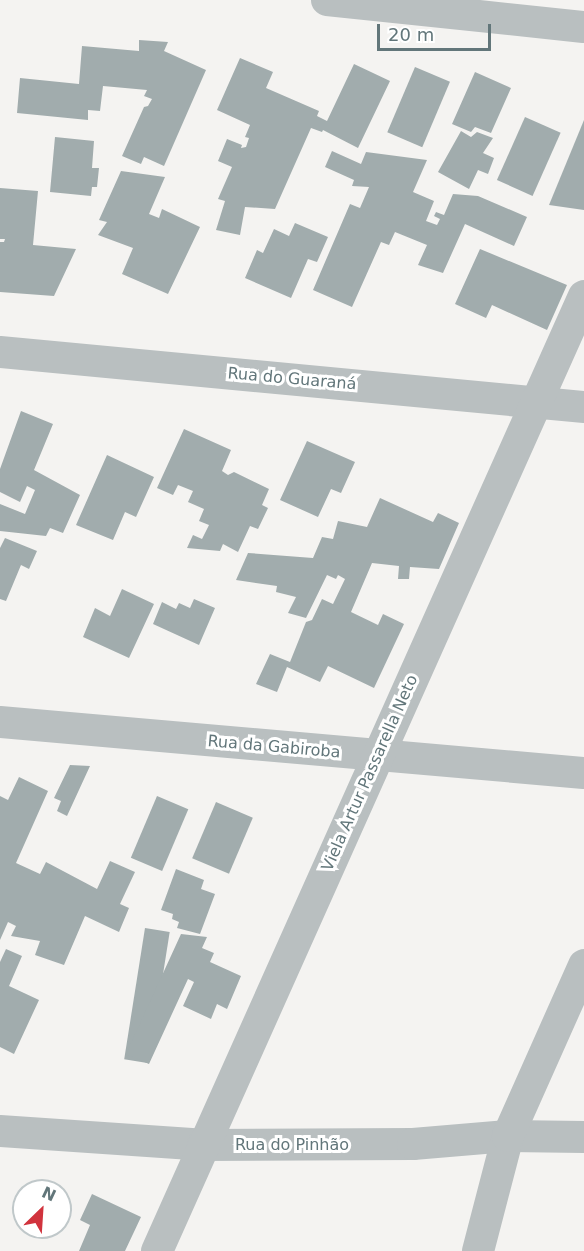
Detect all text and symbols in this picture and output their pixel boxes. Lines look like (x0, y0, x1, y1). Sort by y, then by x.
scale bar (380, 12, 494, 50)
text: 20 m (388, 24, 434, 45)
street label: Rua do Guaraná (227, 364, 357, 394)
street label: Viela Artur Passarella Neto (318, 672, 422, 874)
street label: Rua da Gabiroba (207, 732, 341, 762)
street label: Rua do Pinhão (235, 1135, 349, 1155)
north arrow (12, 1179, 72, 1239)
text: N (39, 1183, 59, 1205)

